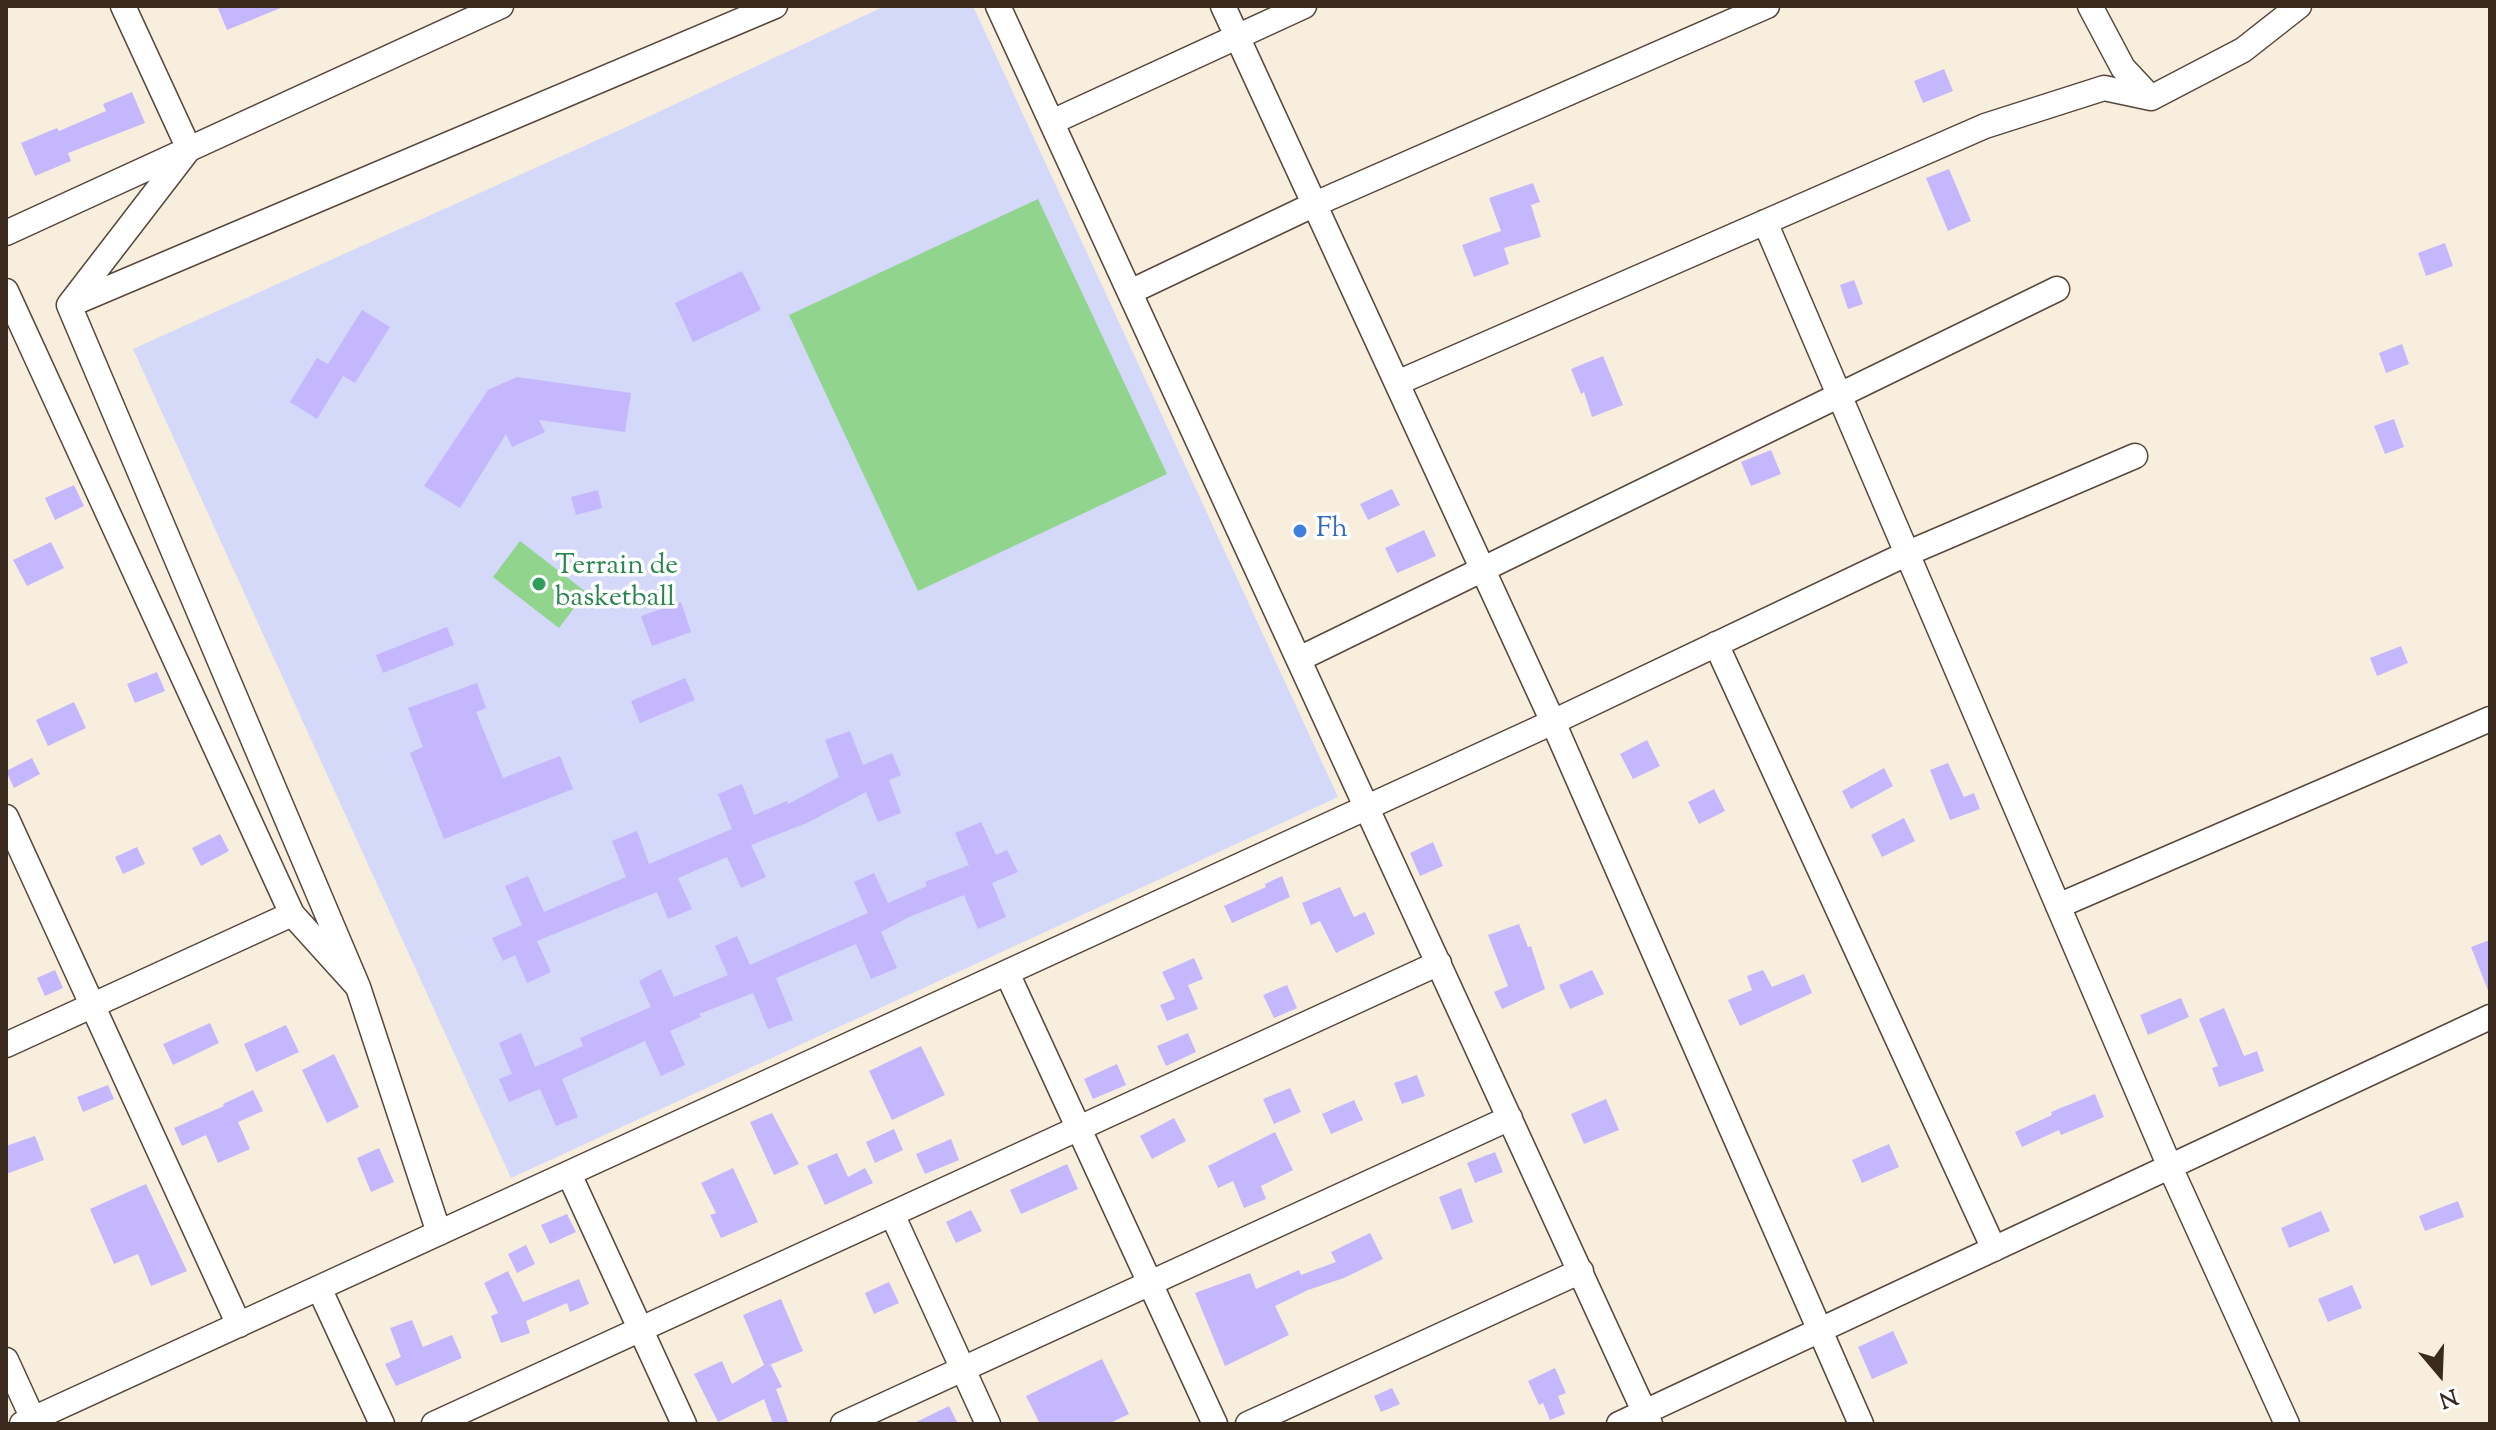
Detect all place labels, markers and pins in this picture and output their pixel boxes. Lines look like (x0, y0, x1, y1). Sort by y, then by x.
place label: Fh (1316, 514, 1348, 548)
marker: Fh (1291, 522, 1309, 540)
place label: Terrain de basketball (555, 551, 678, 617)
marker: Terrain de basketball (530, 575, 548, 593)

